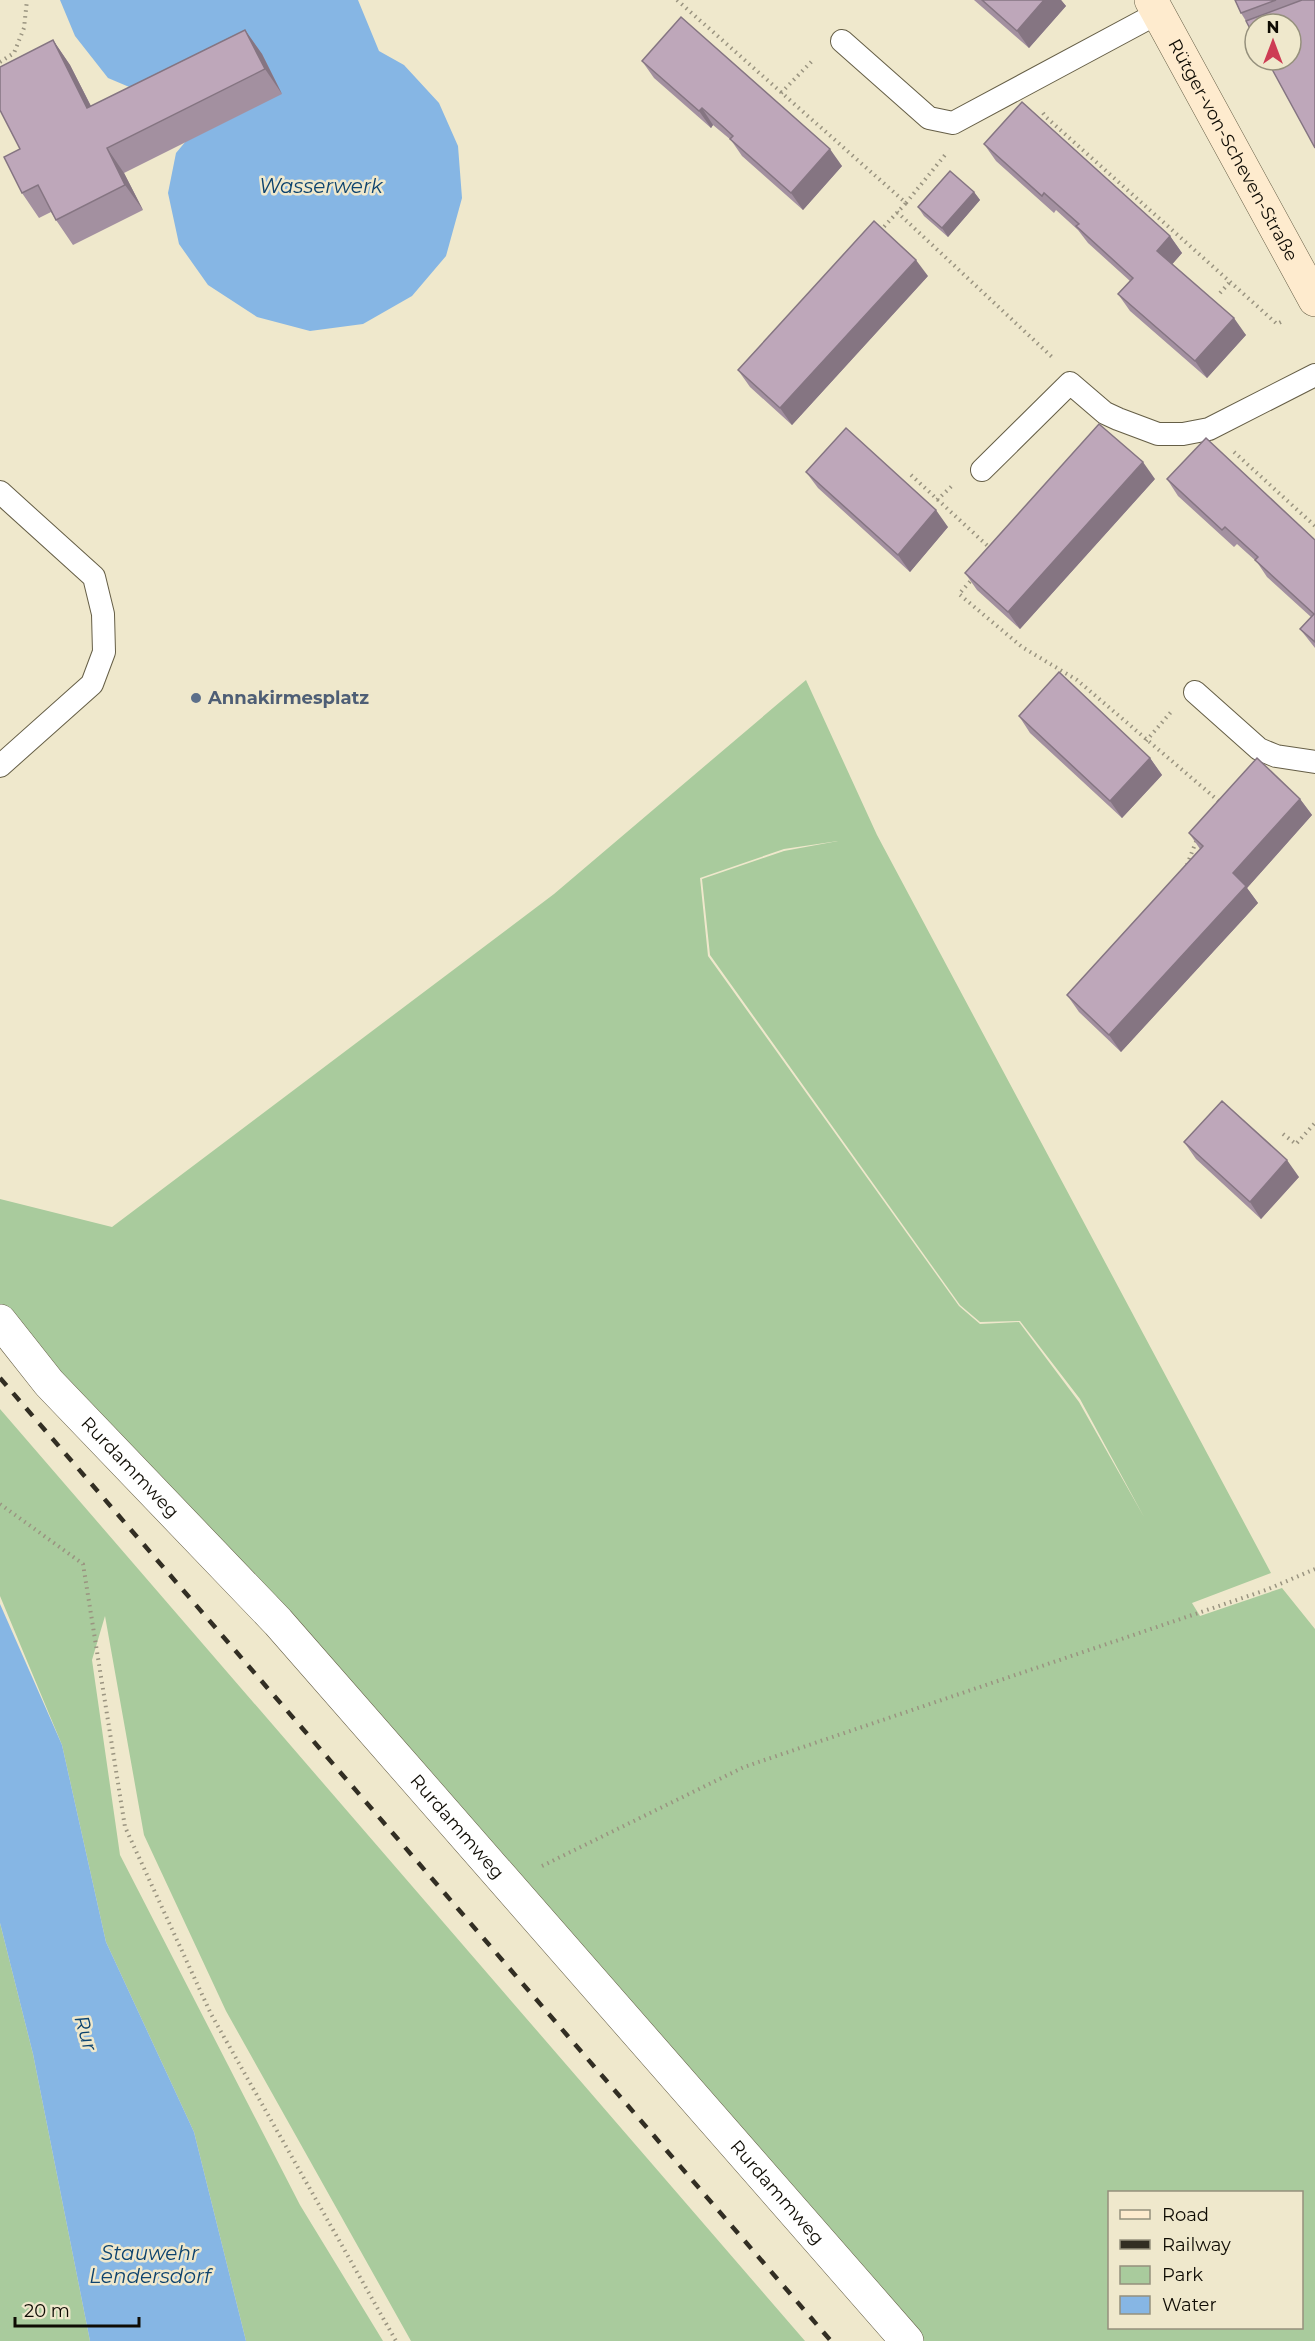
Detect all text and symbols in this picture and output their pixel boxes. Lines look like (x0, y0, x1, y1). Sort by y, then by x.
north arrow (1243, 12, 1303, 72)
text: N (1267, 18, 1279, 37)
street label: Rütger-von-Scheven-Straße (1163, 35, 1303, 265)
water label: Wasserwerk (259, 174, 384, 198)
place label: Annakirmesplatz (207, 687, 369, 709)
marker: Annakirmesplatz (189, 691, 203, 705)
street label: Rurdammweg (76, 1412, 183, 1523)
street label: Rurdammweg (405, 1770, 509, 1884)
water label: Rur (70, 2012, 103, 2055)
street label: Rurdammweg (725, 2136, 829, 2249)
legend (1108, 2191, 1303, 2329)
text: Road (1162, 2204, 1209, 2226)
text: Railway (1162, 2234, 1231, 2256)
water label: Stauwehr Lendersdorf (89, 2241, 214, 2288)
text: Park (1162, 2264, 1203, 2286)
scale bar (15, 2290, 140, 2328)
text: Water (1162, 2294, 1217, 2316)
text: 20 m (24, 2300, 70, 2322)

